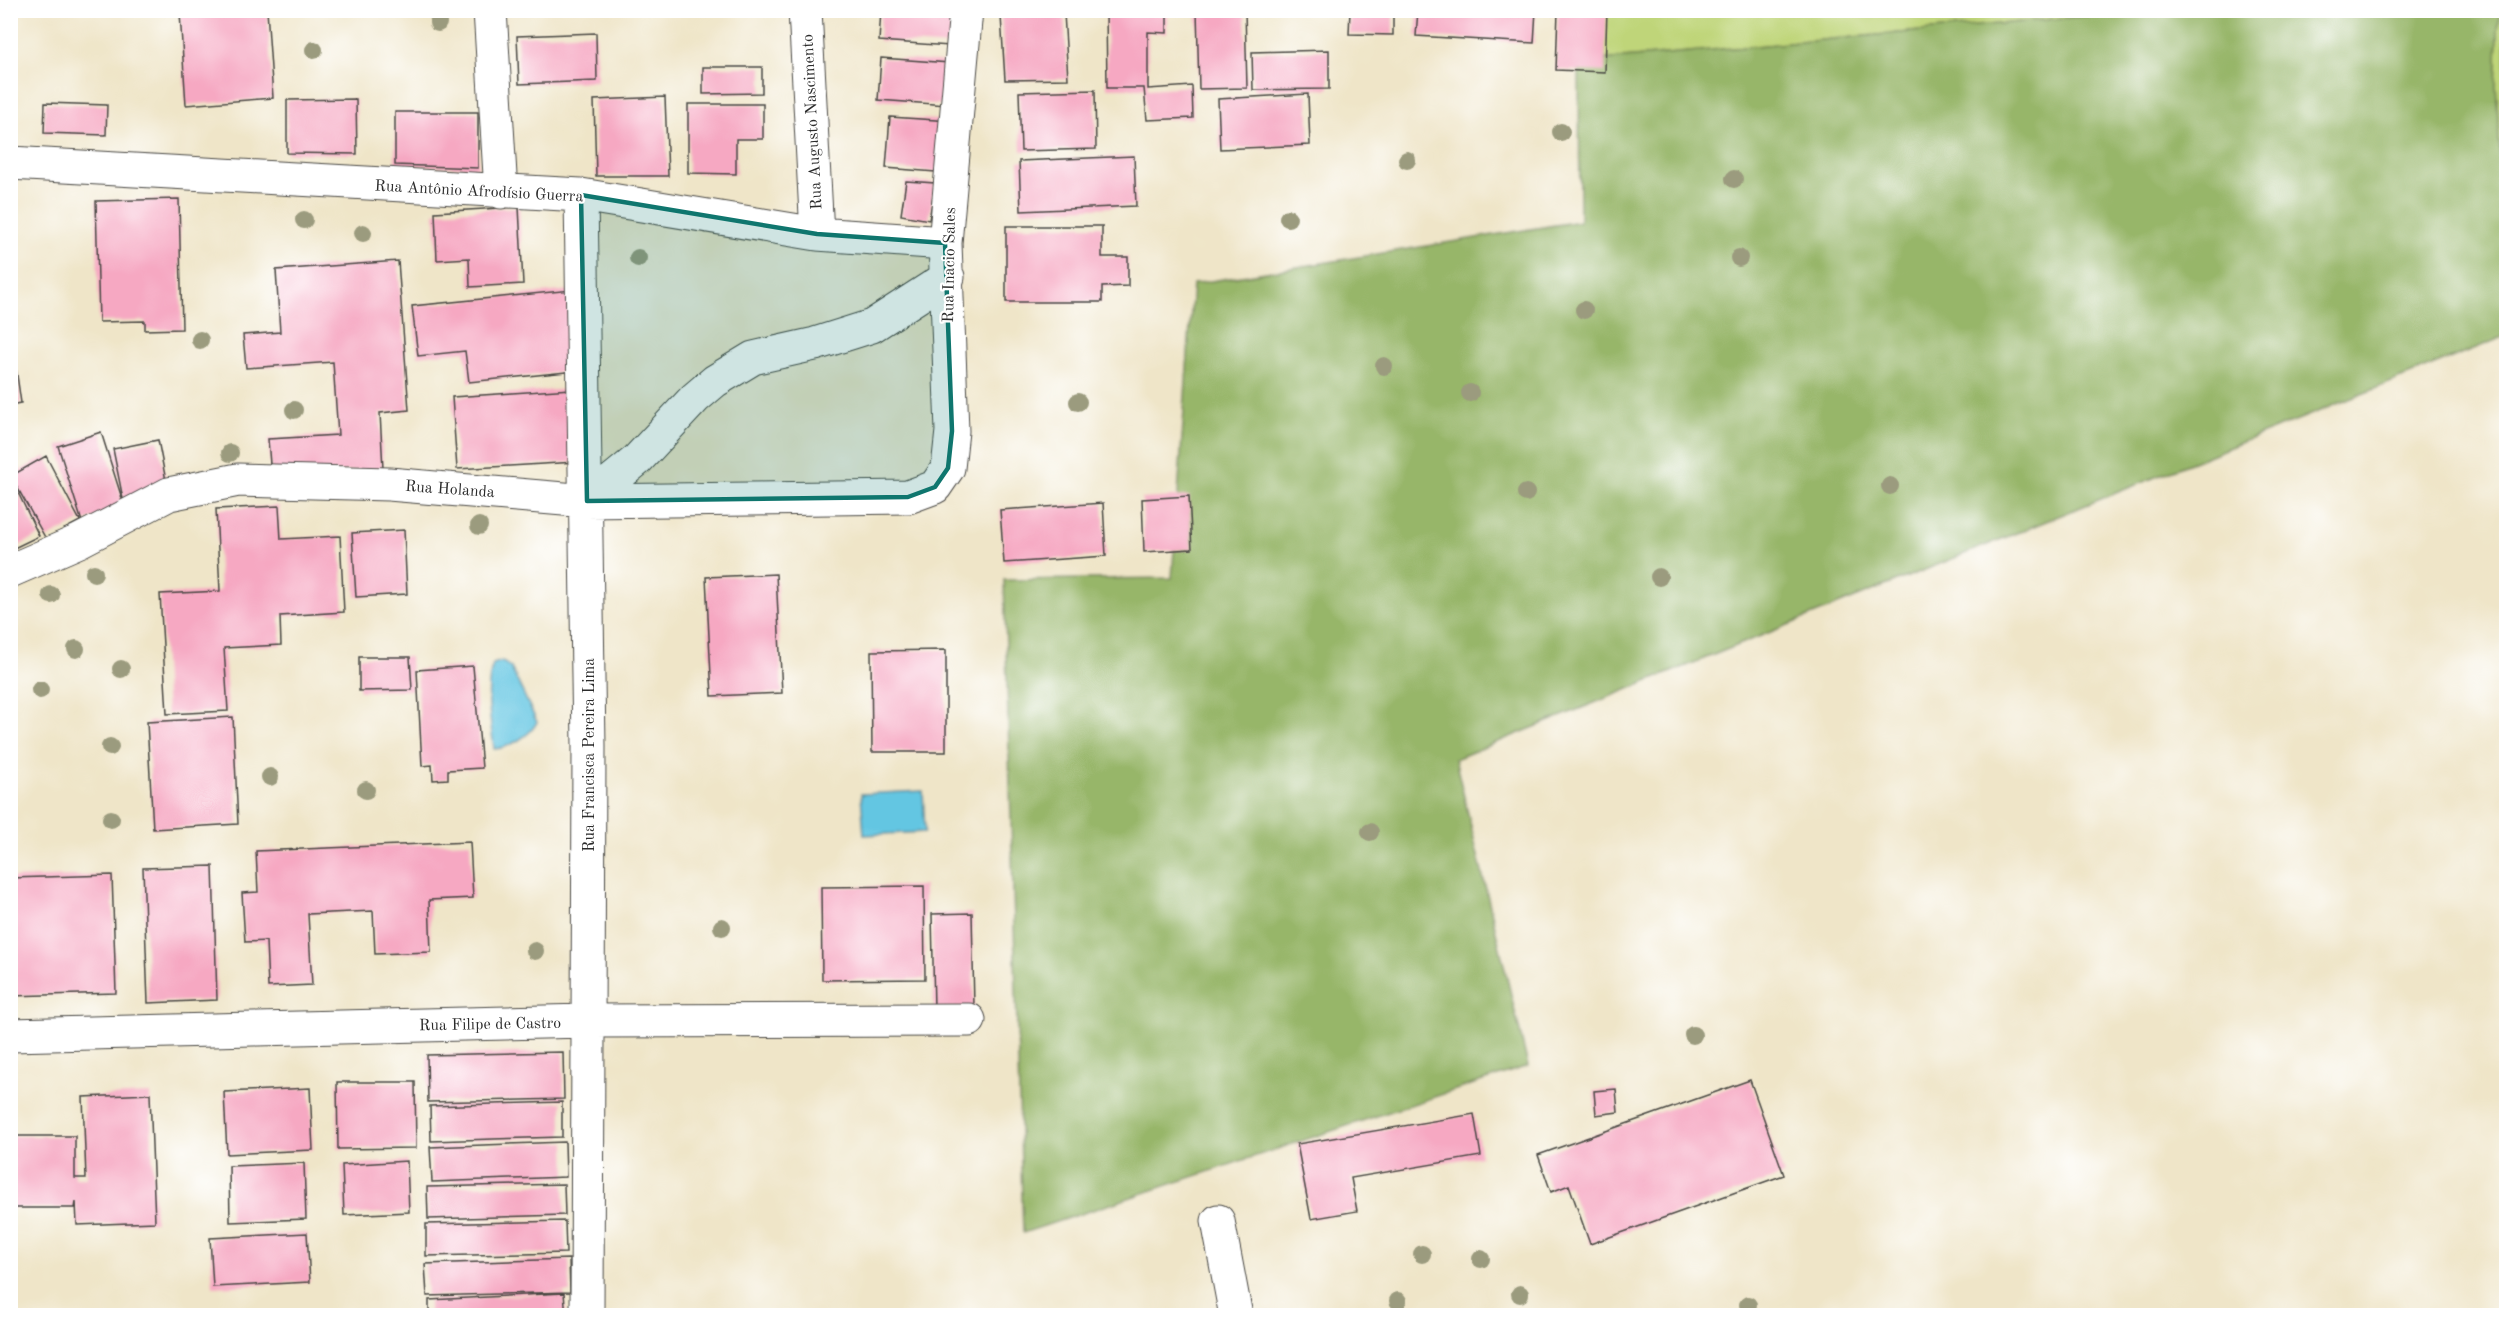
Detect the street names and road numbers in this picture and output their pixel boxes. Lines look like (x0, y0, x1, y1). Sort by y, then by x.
street label: Rua Augusto Nascimento (800, 34, 826, 210)
street label: Rua Antônio Afrodísio Guerra (374, 179, 584, 205)
street label: Rua Inacio Sales (941, 207, 959, 323)
street label: Rua Holanda (404, 479, 495, 501)
street label: Rua Francisca Pereira Lima (582, 658, 598, 852)
street label: Rua Filipe de Castro (419, 1016, 561, 1034)

